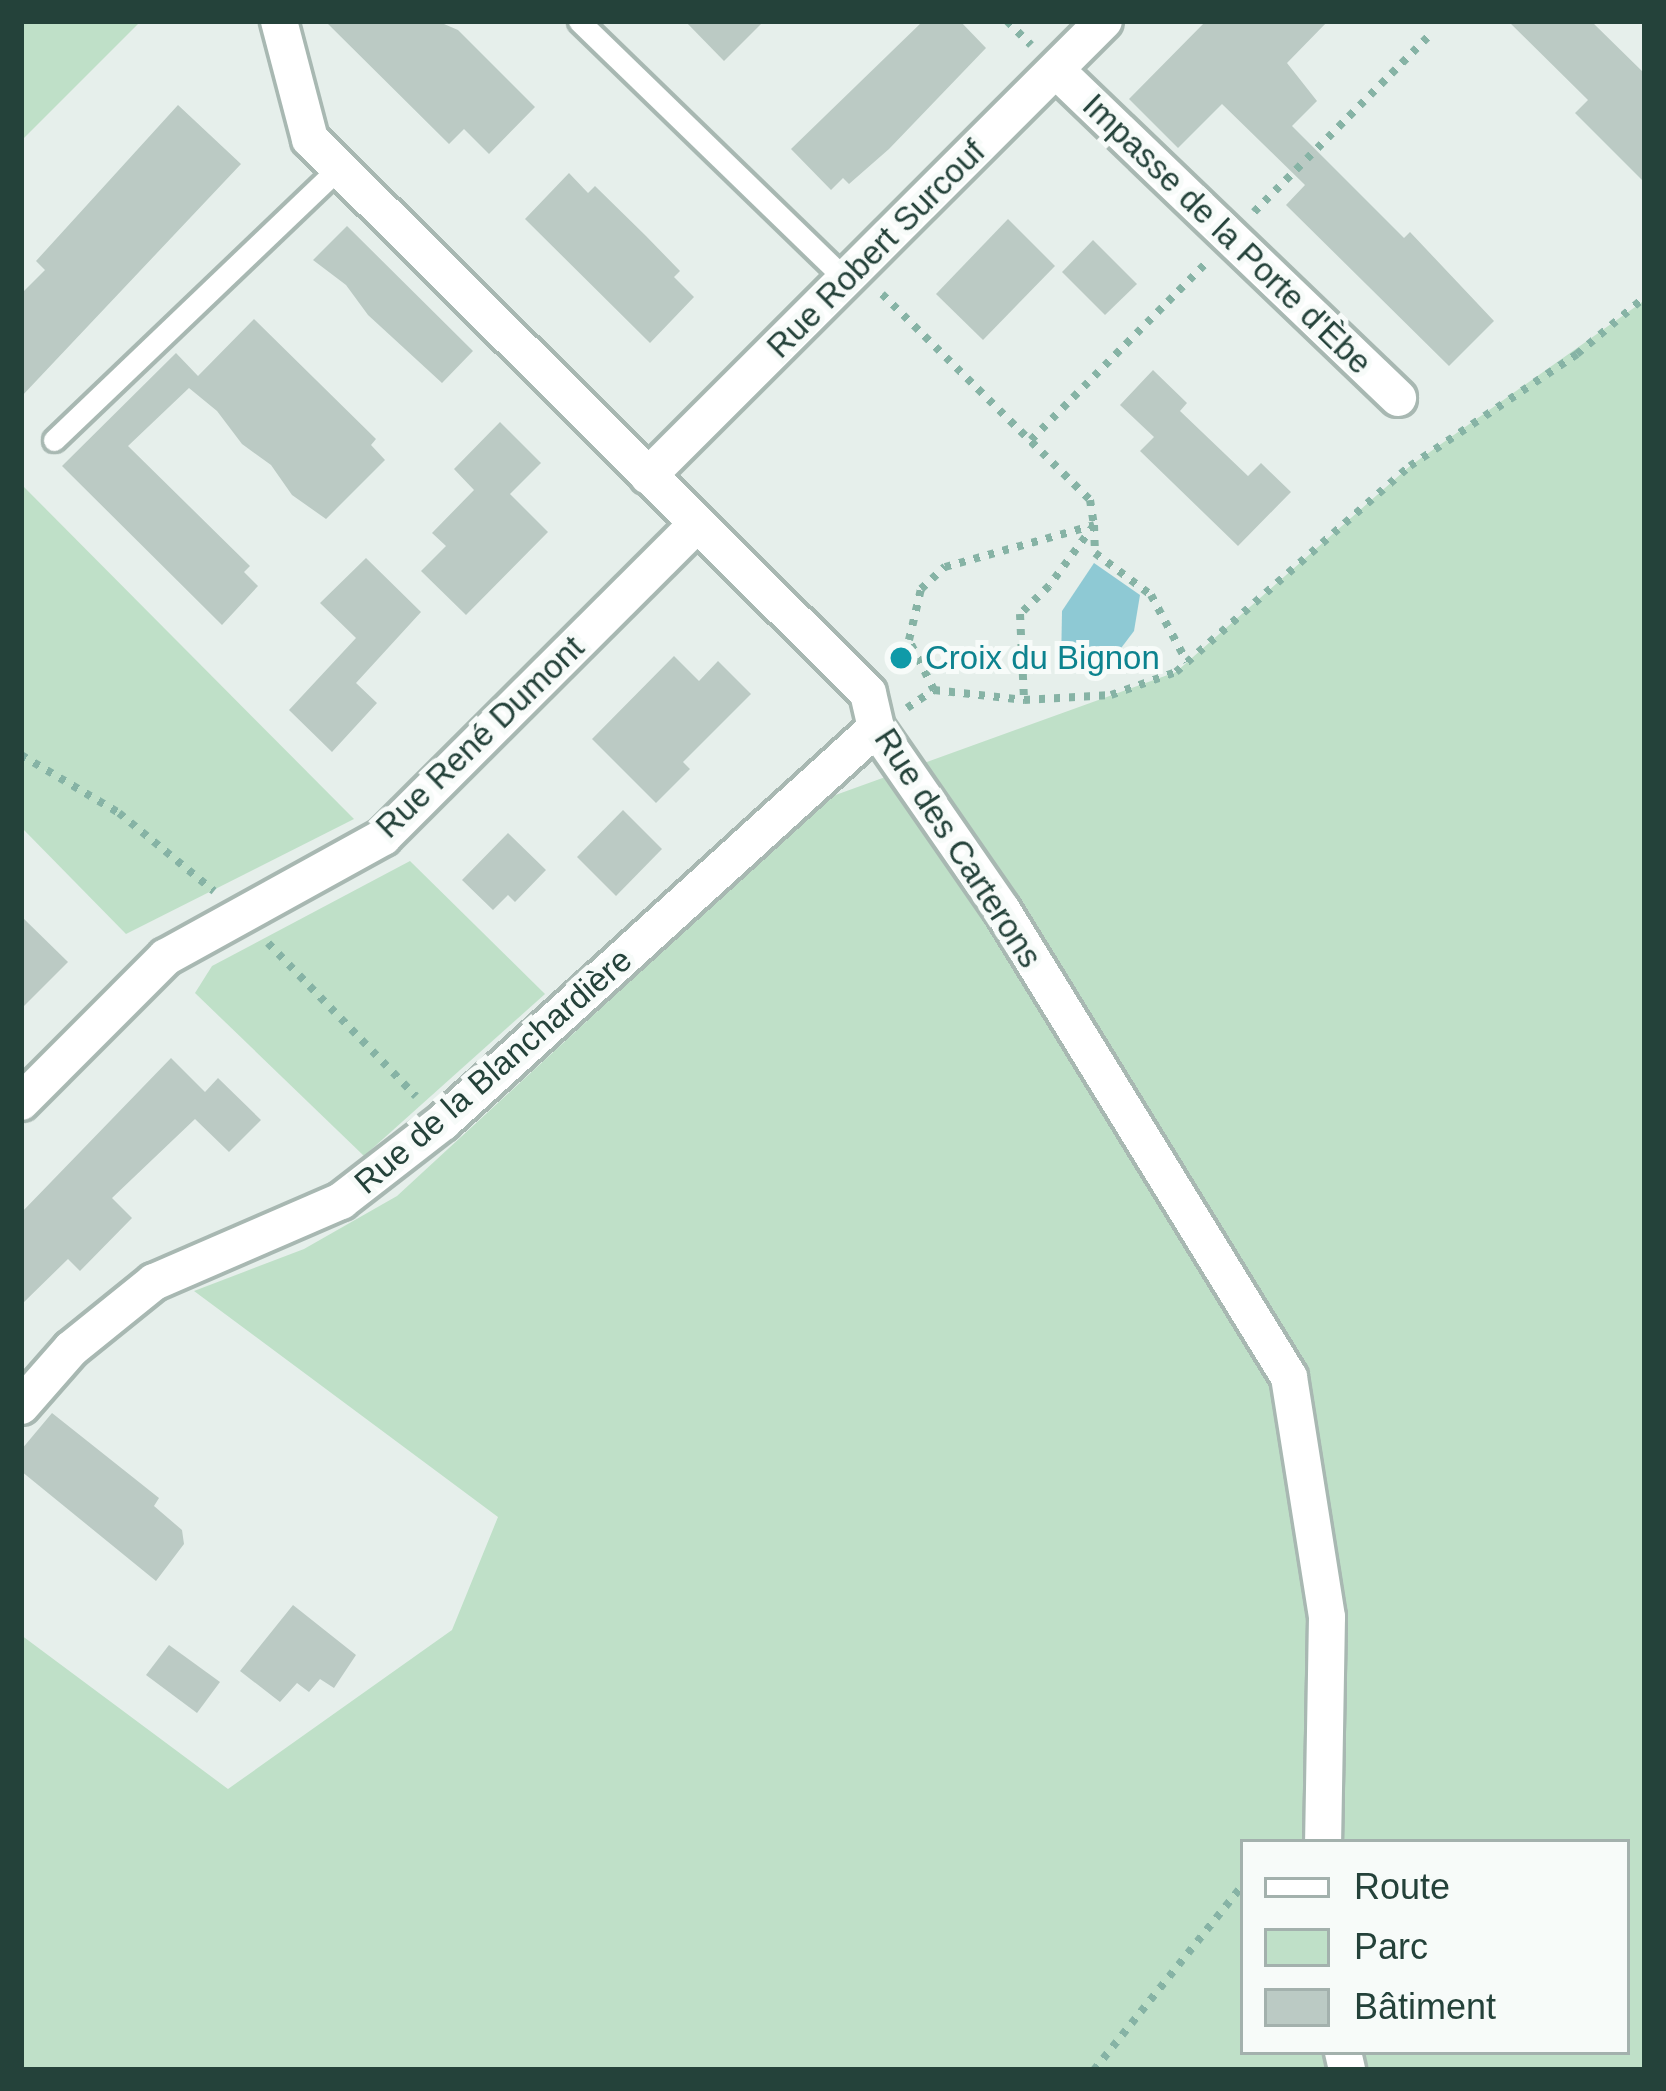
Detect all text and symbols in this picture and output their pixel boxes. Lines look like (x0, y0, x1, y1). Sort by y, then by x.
street label: Impasse de la Porte d'Èbe (1074, 86, 1380, 382)
street label: Rue Robert Surcouf (759, 132, 993, 366)
street label: Rue René Dumont (368, 628, 592, 846)
place label: Croix du Bignon (925, 638, 1160, 678)
marker: Croix du Bignon (888, 645, 914, 671)
street label: Rue des Carterons (866, 721, 1050, 975)
street label: Rue de la Blanchardière (346, 940, 640, 1202)
legend (1240, 1839, 1630, 2055)
text: Route (1354, 1866, 1450, 1907)
text: Parc (1354, 1926, 1428, 1967)
text: Bâtiment (1354, 1986, 1496, 2027)

